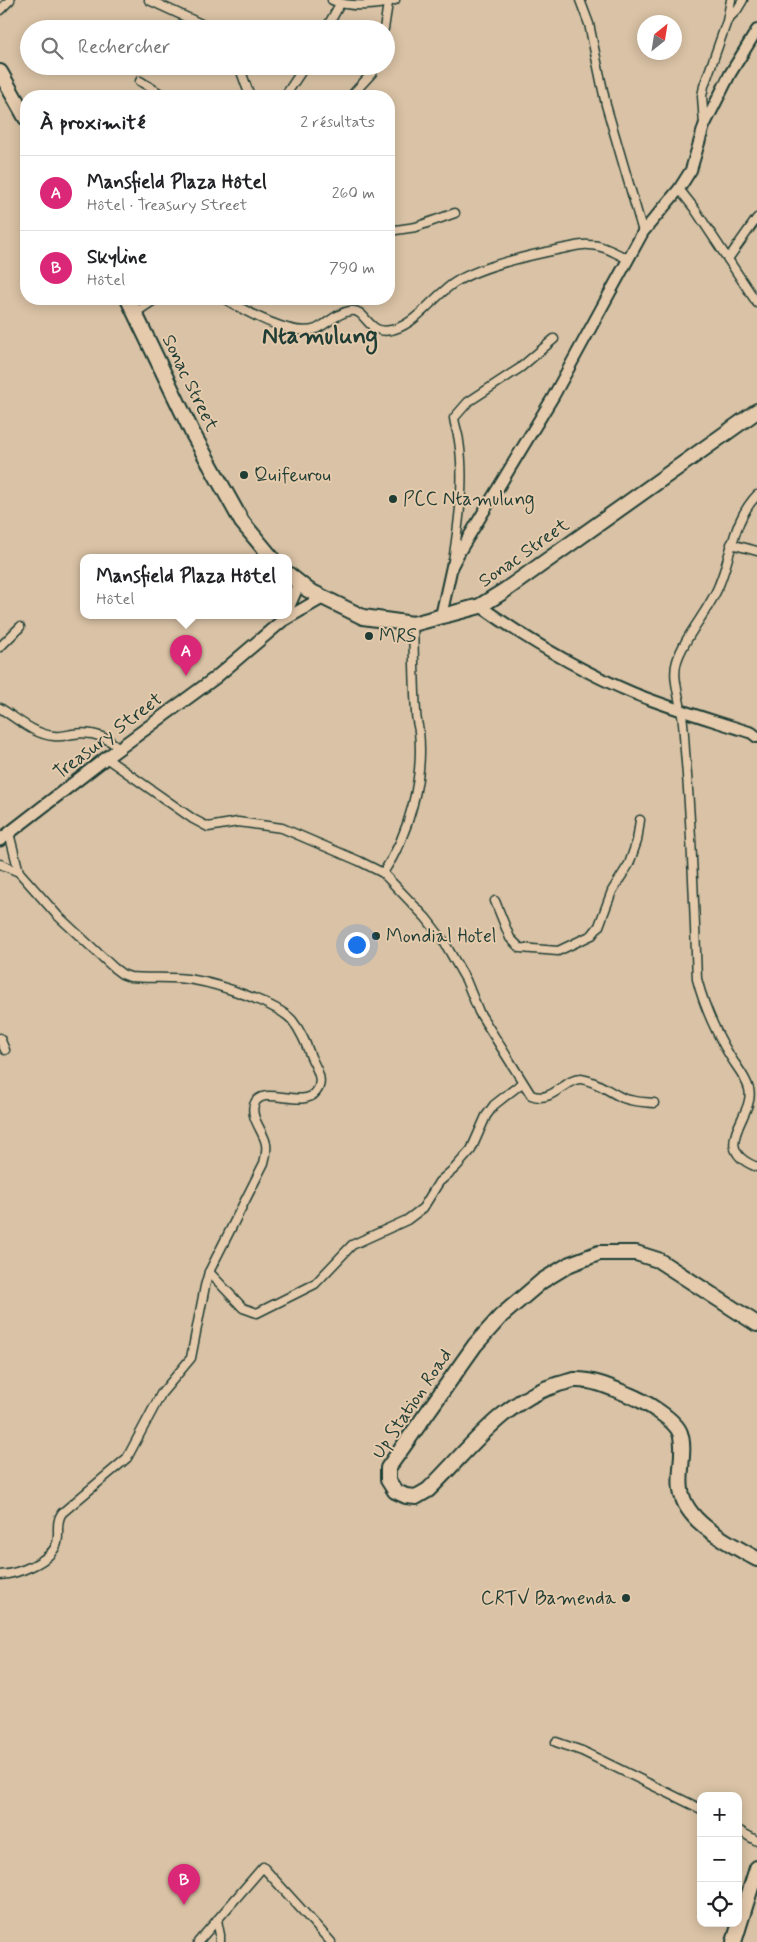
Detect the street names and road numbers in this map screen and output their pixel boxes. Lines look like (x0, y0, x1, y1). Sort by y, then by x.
street label: Sonac Street (156, 330, 224, 436)
street label: Sonac Street (474, 513, 574, 593)
street label: Treasury Street (48, 687, 168, 785)
street label: Up Station Road (366, 1344, 458, 1464)

